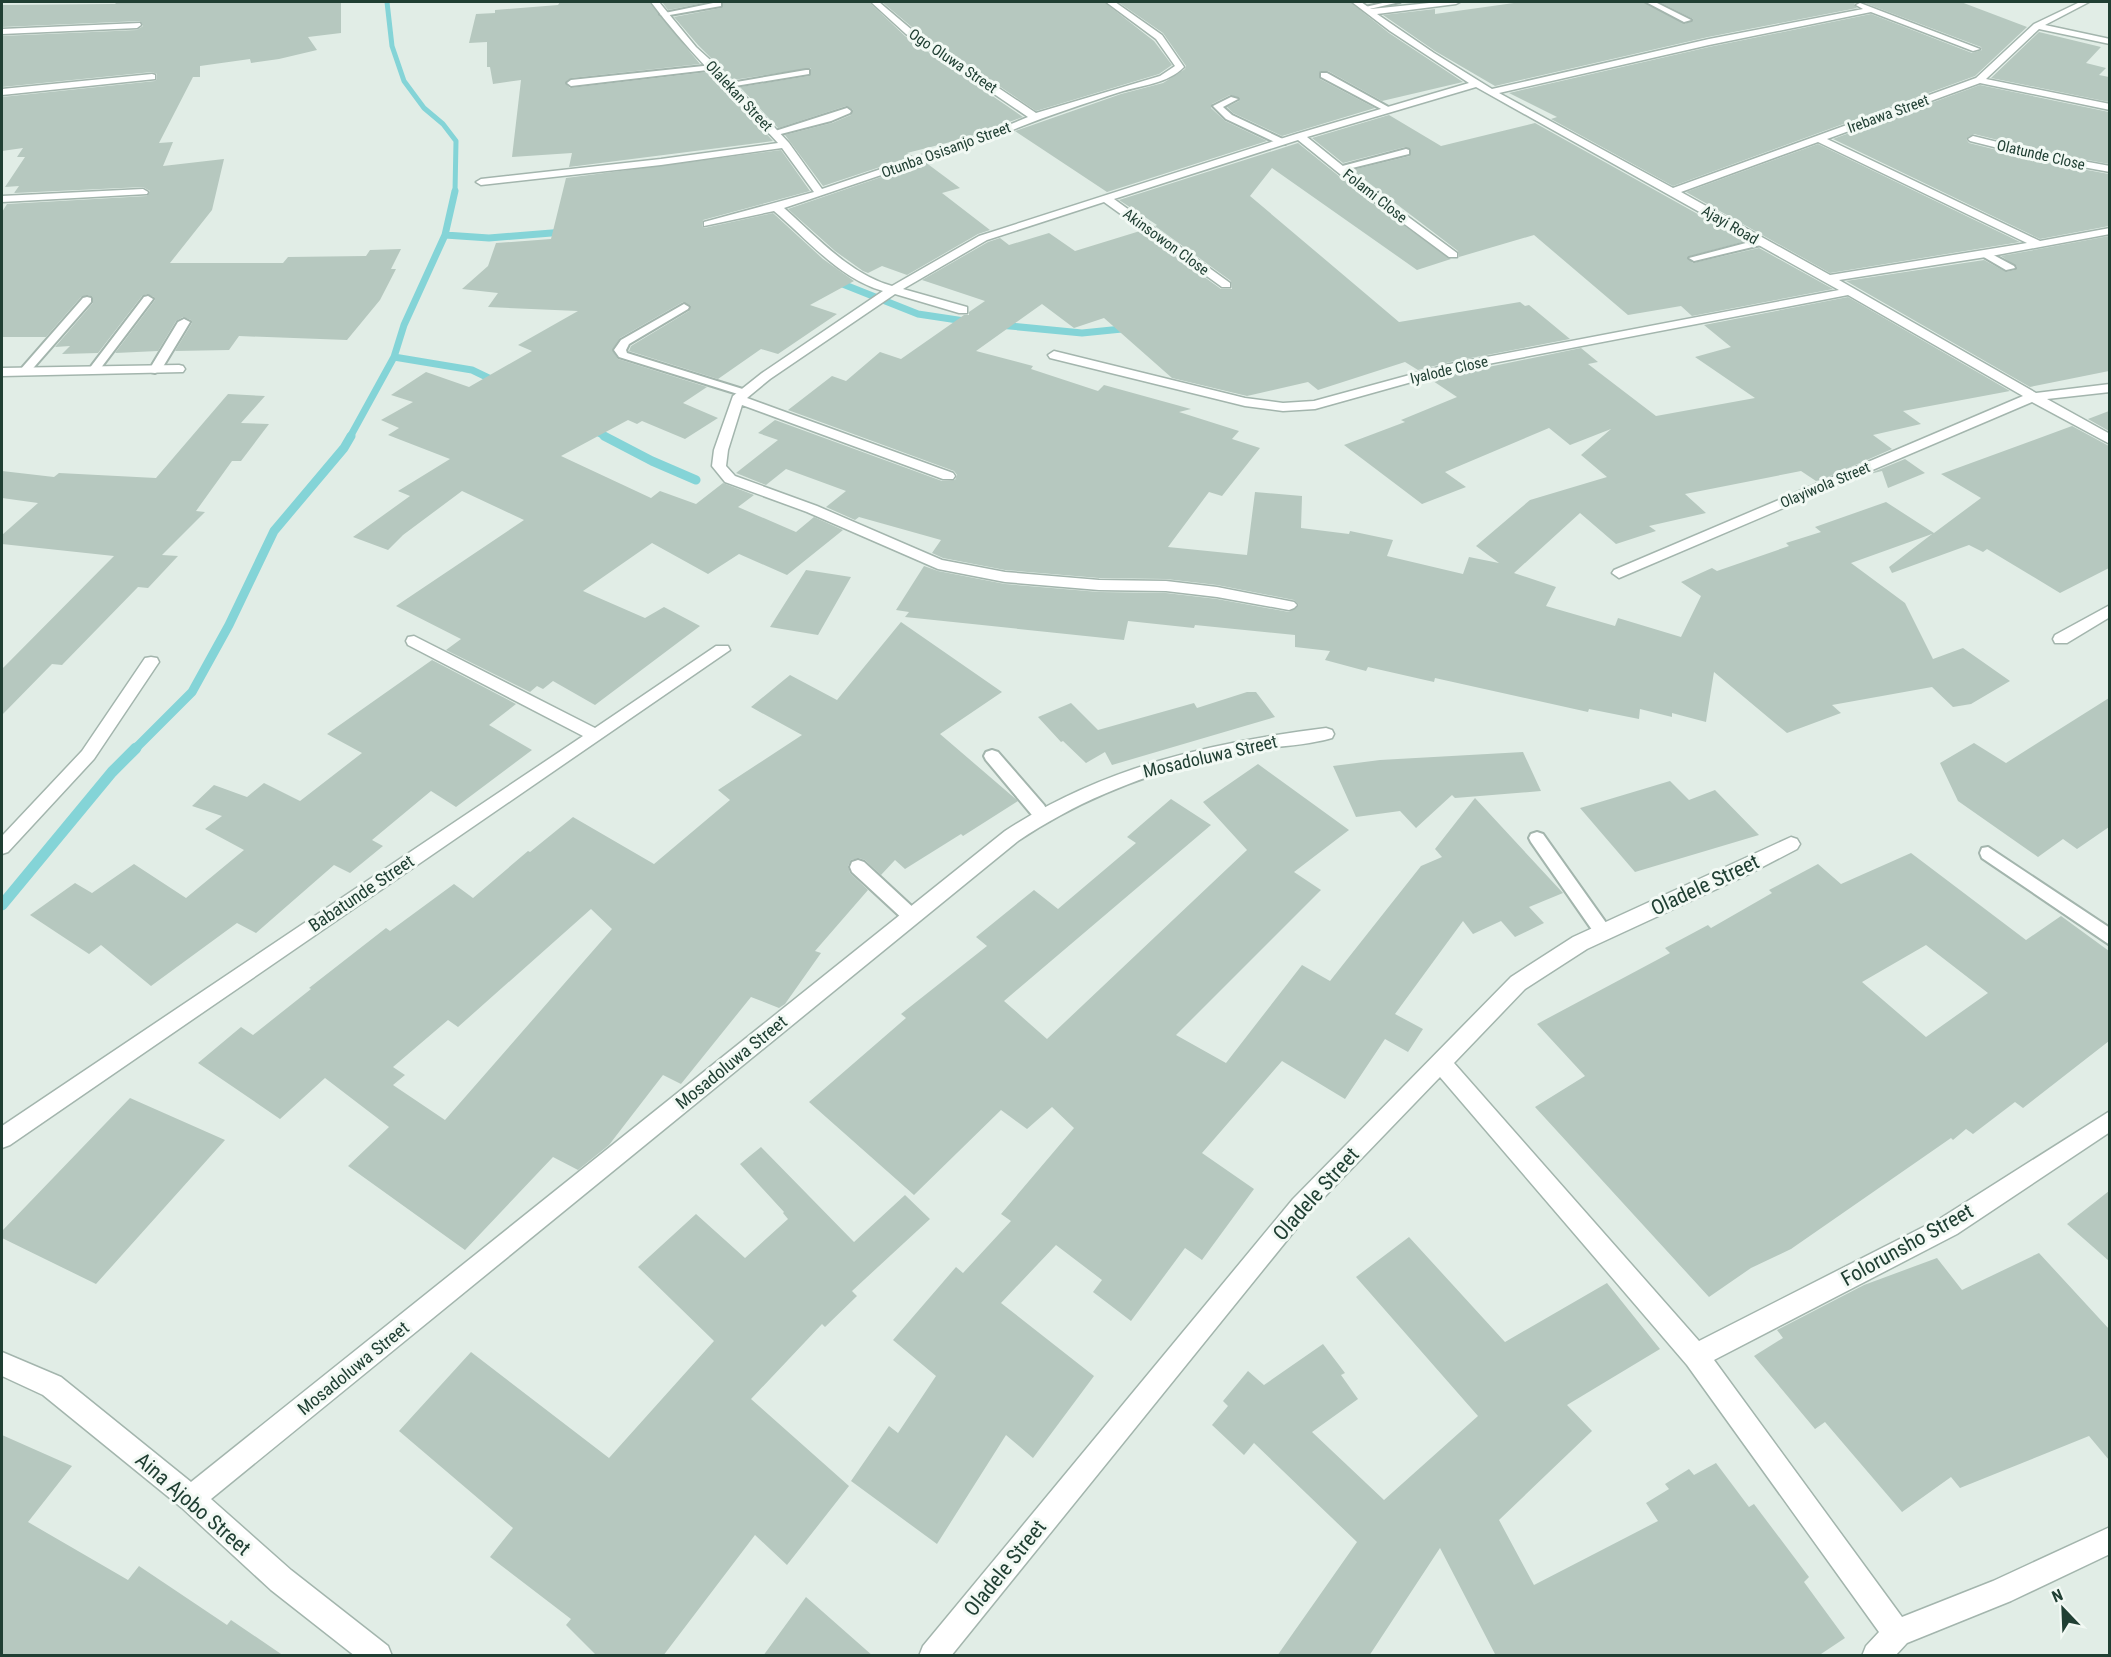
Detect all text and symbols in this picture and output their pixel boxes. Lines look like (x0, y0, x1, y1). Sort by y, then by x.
street label: Ogo Oluwa Street (905, 25, 1001, 97)
street label: Olalekan Street (702, 57, 776, 135)
street label: Irebawa Street (1845, 91, 1931, 137)
street label: Otunba Osisanjo Street (879, 118, 1013, 182)
street label: Olatunde Close (1995, 136, 2087, 174)
street label: Folami Close (1339, 165, 1411, 227)
street label: Ajayi Road (1699, 202, 1761, 248)
street label: Akinsowon Close (1120, 205, 1212, 279)
street label: Iyalode Close (1408, 352, 1490, 388)
street label: Olayiwola Street (1777, 458, 1873, 512)
street label: Mosadoluwa Street (1141, 730, 1279, 782)
street label: Babatunde Street (304, 850, 418, 936)
street label: Oladele Street (1647, 850, 1763, 920)
street label: Mosadoluwa Street (671, 1011, 791, 1113)
street label: Oladele Street (1268, 1143, 1364, 1245)
street label: Folorunsho Street (1837, 1199, 1977, 1291)
street label: Mosadoluwa Street (293, 1317, 413, 1419)
street label: Aina Ajobo Street (131, 1448, 255, 1560)
street label: Oladele Street (959, 1515, 1051, 1621)
north arrow (2033, 1579, 2093, 1639)
text: N (2049, 1585, 2066, 1606)

